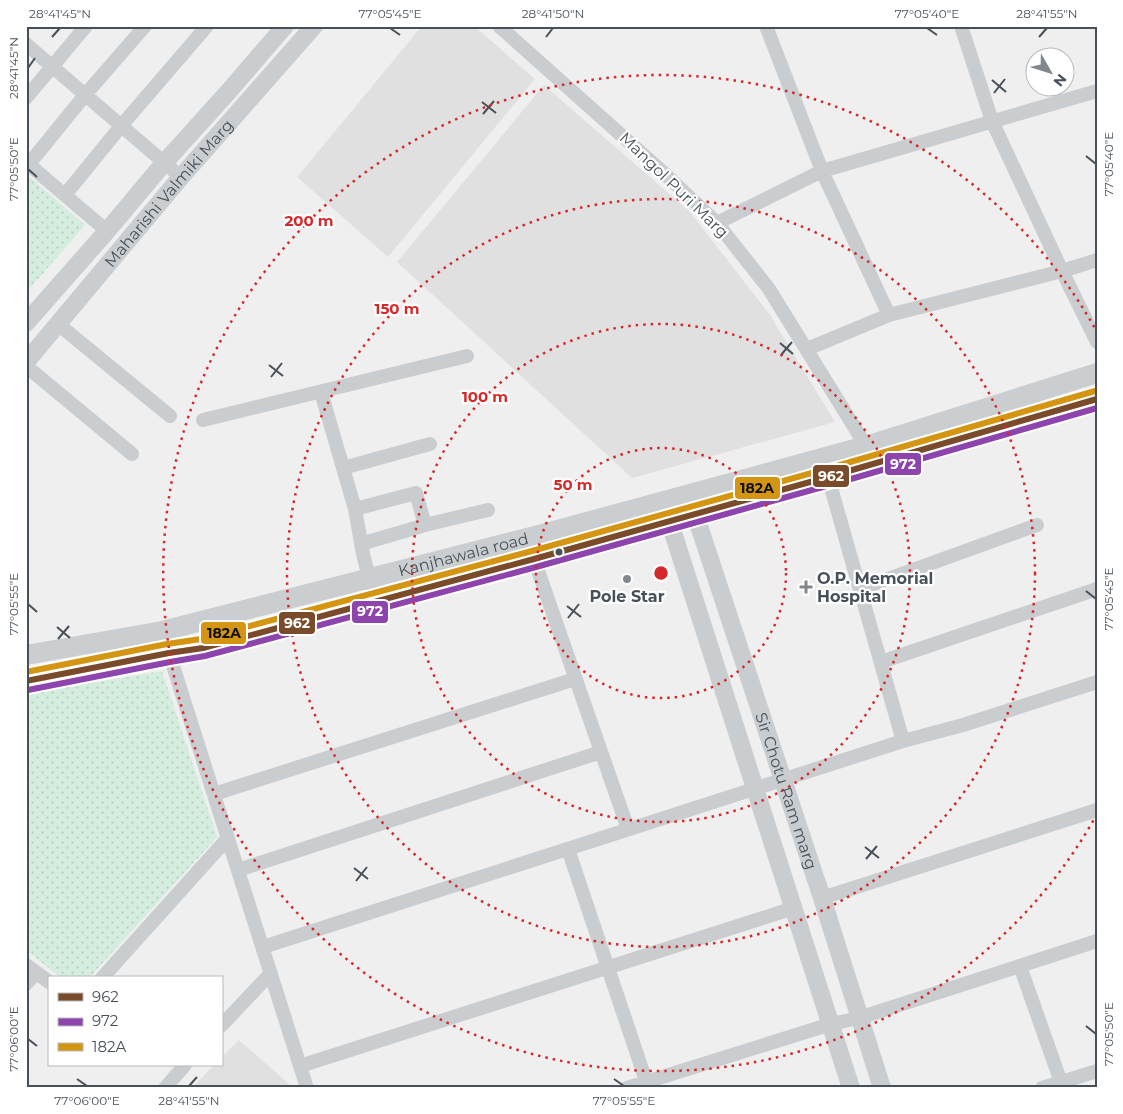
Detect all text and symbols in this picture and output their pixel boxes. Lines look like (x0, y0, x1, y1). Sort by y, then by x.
text: 28°41'45"N (29, 6, 91, 21)
text: 77°05'45"E (358, 6, 422, 21)
text: 28°41'50"N (522, 6, 584, 21)
text: 77°05'40"E (895, 6, 959, 21)
text: 28°41'55"N (1016, 6, 1078, 21)
text: 28°41'45"N (6, 37, 21, 99)
north arrow (1026, 48, 1076, 98)
text: N (1050, 70, 1071, 90)
street label: Maharishi Valmiki Marg (100, 115, 237, 271)
street label: Mangol Puri Marg (616, 128, 732, 242)
text: 77°05'40"E (1101, 132, 1116, 196)
text: 77°05'50"E (6, 137, 21, 201)
text: 200 m (284, 211, 334, 230)
text: 150 m (375, 299, 419, 318)
text: 100 m (462, 387, 508, 406)
line badge: 972 (884, 452, 922, 476)
text: 972 (890, 455, 916, 473)
line badge: 962 (812, 464, 850, 488)
text: 962 (818, 467, 844, 485)
text: 50 m (553, 475, 593, 494)
line badge: 182A (734, 476, 781, 500)
text: 182A (740, 479, 774, 497)
street label: Kanjhawala road (396, 529, 530, 580)
unlabelled marker (554, 547, 564, 557)
centre of rings (652, 564, 670, 582)
text: 77°05'45"E (1101, 567, 1116, 631)
place label: O.P. Memorial Hospital (817, 569, 933, 606)
text: 77°05'55"E (6, 573, 21, 635)
marker: Pole Star (621, 573, 633, 585)
marker: O.P. Memorial Hospital (799, 580, 813, 594)
place label: Pole Star (589, 587, 665, 606)
line badge: 972 (351, 600, 389, 624)
text: 972 (357, 602, 383, 620)
line badge: 962 (278, 611, 316, 635)
text: 962 (284, 614, 310, 632)
line badge: 182A (200, 621, 247, 645)
text: 182A (207, 624, 241, 642)
street label: Sir Chotu Ram marg (752, 710, 821, 872)
legend (48, 976, 222, 1066)
text: 962 (92, 987, 119, 1006)
text: 77°05'50"E (1101, 1002, 1116, 1066)
text: 77°06'00"E (6, 1006, 21, 1072)
text: 972 (92, 1011, 118, 1030)
text: 182A (92, 1037, 127, 1056)
text: 77°06'00"E (54, 1093, 120, 1108)
text: 28°41'55"N (158, 1093, 220, 1108)
text: 77°05'55"E (593, 1093, 655, 1108)

